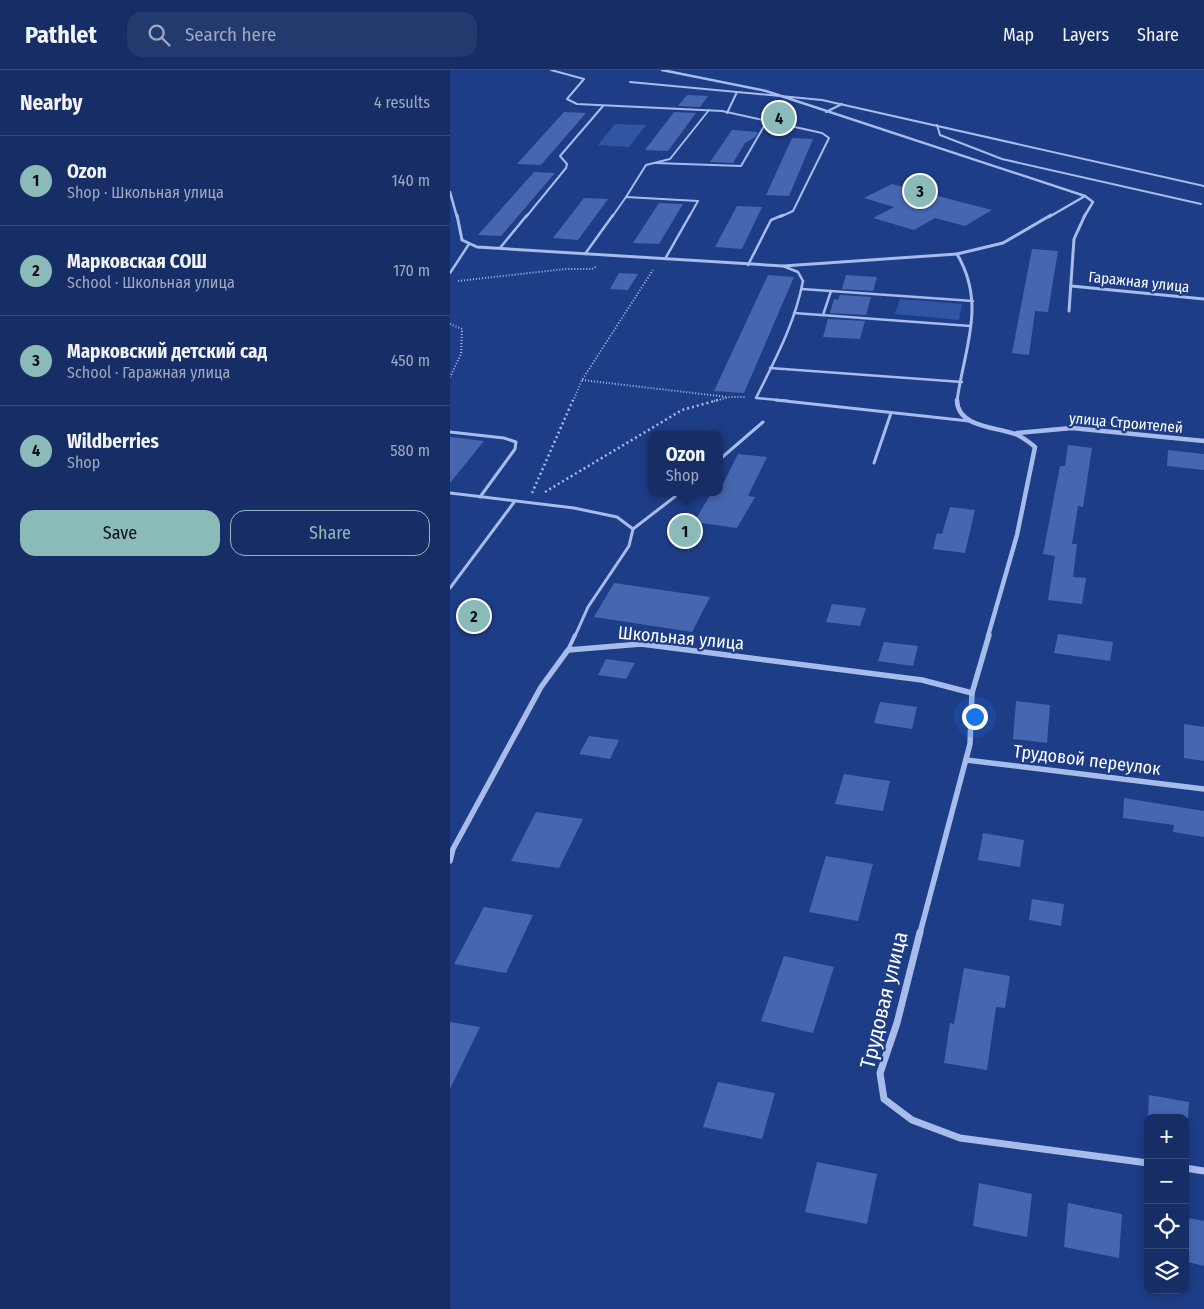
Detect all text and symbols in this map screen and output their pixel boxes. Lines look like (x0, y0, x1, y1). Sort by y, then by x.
search box (127, 12, 477, 57)
text: Pathlet (25, 21, 97, 49)
icon: search (145, 21, 173, 49)
text: Search here (185, 23, 276, 46)
text: Map (1003, 24, 1034, 46)
text: Layers (1062, 24, 1109, 46)
text: Share (1137, 24, 1179, 46)
text: Nearby (20, 90, 82, 116)
text: 4 results (374, 93, 430, 112)
pin: 4 (763, 99, 795, 137)
text: Ozon (67, 160, 107, 183)
text: 1 (33, 171, 39, 190)
text: 140 m (392, 171, 430, 190)
pin: 3 (904, 172, 936, 210)
text: Shop · Школьная улица (67, 183, 224, 202)
text: Марковская СОШ (67, 250, 207, 273)
text: 2 (32, 261, 40, 280)
text: 170 m (393, 261, 430, 280)
street label: Гаражная улица (1088, 268, 1190, 296)
text: School · Школьная улица (67, 273, 235, 292)
text: Марковский детский сад (67, 340, 267, 363)
text: 3 (32, 351, 40, 370)
text: 450 m (391, 351, 430, 370)
text: School · Гаражная улица (67, 363, 230, 382)
street label: улица Строителей (1068, 409, 1184, 437)
text: Wildberries (67, 430, 159, 453)
popup (648, 431, 723, 496)
text: 4 (32, 441, 40, 460)
text: 580 m (390, 441, 430, 460)
text: Ozon (666, 443, 705, 466)
text: Shop (67, 453, 100, 472)
text: Shop (666, 466, 699, 485)
button: Save (20, 510, 220, 556)
button: Share (230, 510, 430, 556)
pin: 1 (669, 512, 701, 550)
pin: 2 (458, 597, 490, 635)
street label: Школьная улица (617, 622, 745, 654)
your location (962, 704, 988, 730)
street label: Трудовой переулок (1012, 740, 1163, 780)
street label: Трудовая улица (854, 929, 914, 1071)
map controls (1144, 1114, 1189, 1294)
button: + (1144, 1114, 1189, 1159)
button: − (1144, 1159, 1189, 1204)
button: locate (1144, 1204, 1189, 1249)
button: layers (1144, 1249, 1189, 1294)

